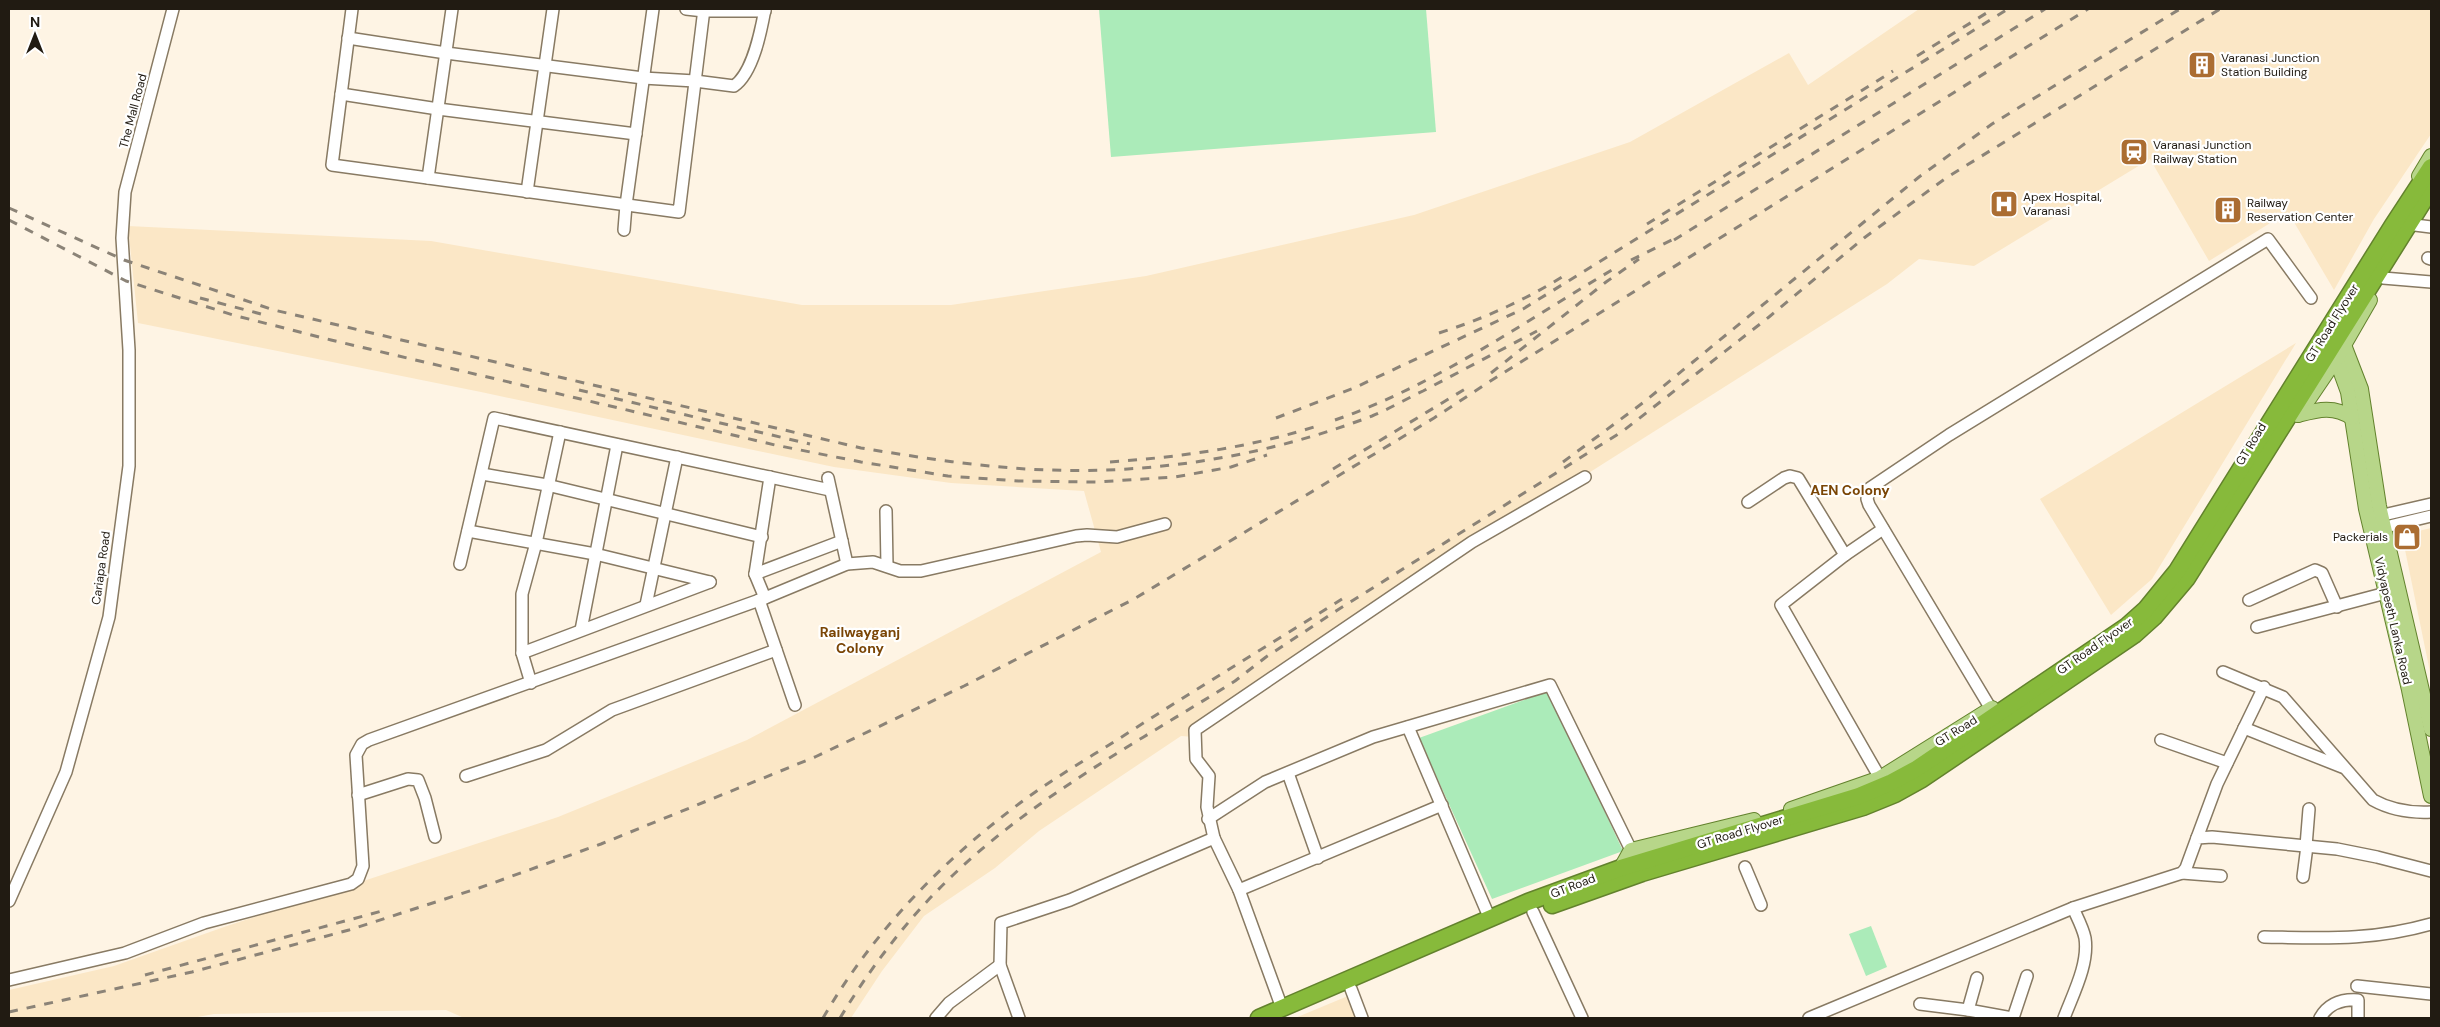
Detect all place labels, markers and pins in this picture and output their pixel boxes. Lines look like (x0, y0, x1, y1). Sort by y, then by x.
building icon: Varanasi Junction Station Building (2187, 50, 2217, 80)
place label: Varanasi Junction Station Building (2221, 50, 2320, 80)
station icon: Varanasi Junction Railway Station (2119, 137, 2149, 167)
place label: Varanasi Junction Railway Station (2153, 137, 2252, 167)
hospital icon: Apex Hospital, Varanasi (1989, 189, 2019, 219)
place label: Apex Hospital, Varanasi (2023, 189, 2102, 219)
building icon: Railway Reservation Center (2213, 195, 2243, 225)
place label: Railway Reservation Center (2247, 195, 2354, 225)
shop icon: Packerials (2392, 522, 2422, 552)
place label: Packerials (2333, 529, 2388, 545)

